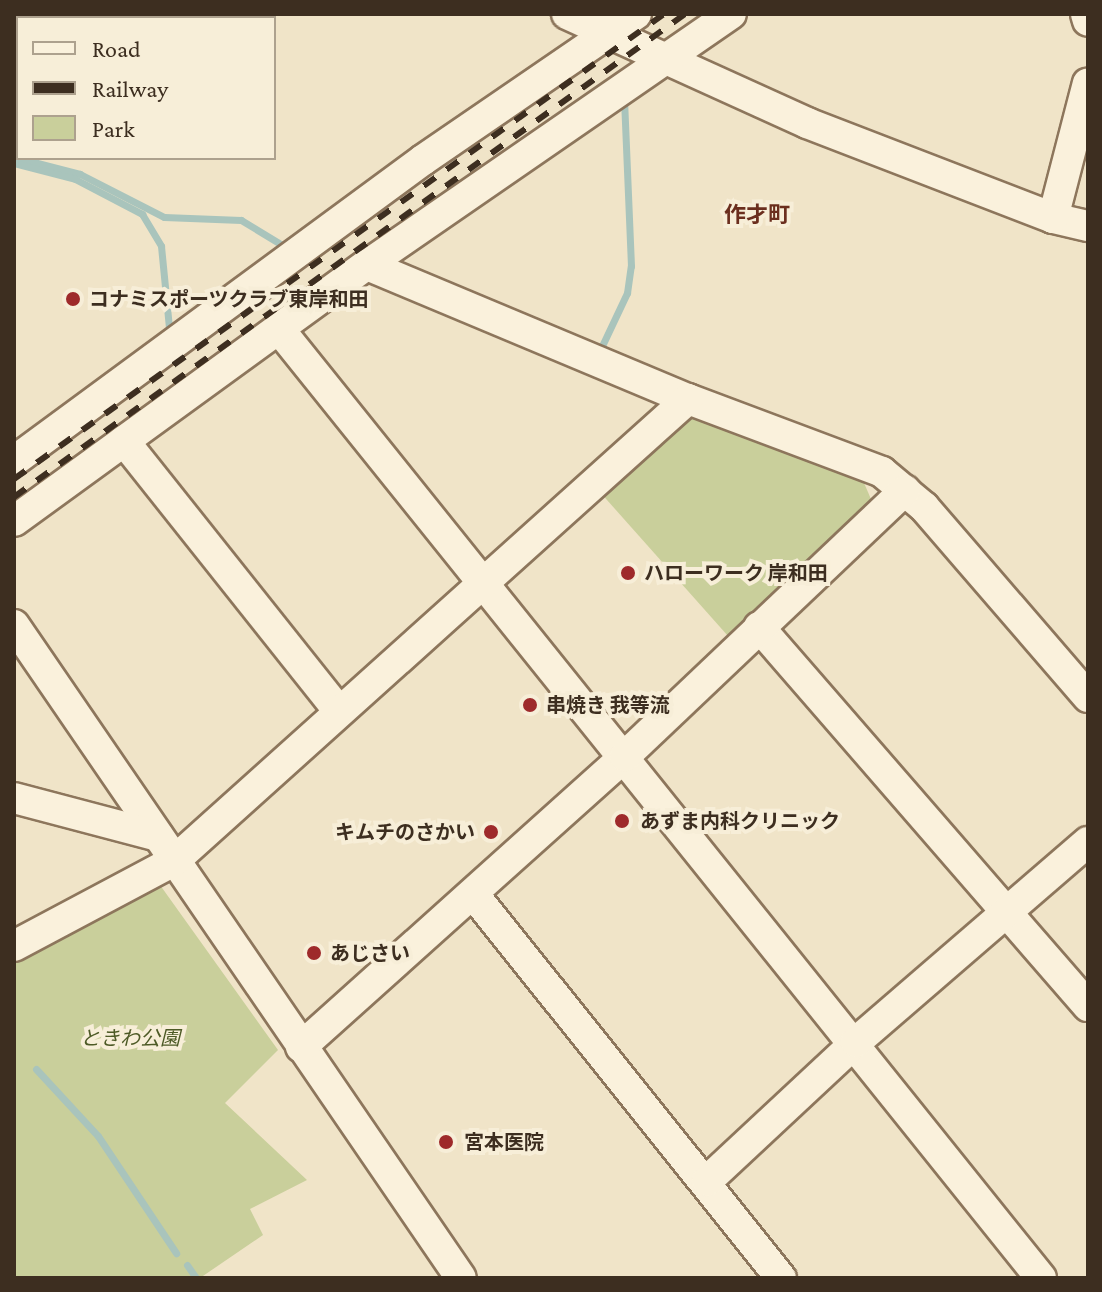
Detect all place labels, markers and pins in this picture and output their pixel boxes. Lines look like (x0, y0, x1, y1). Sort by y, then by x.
place label: コナミスポーツクラブ東岸和田 (89, 287, 369, 311)
marker: コナミスポーツクラブ東岸和田 (64, 290, 82, 308)
place label: ハローワーク 岸和田 (644, 561, 828, 585)
marker: ハローワーク 岸和田 (619, 564, 637, 582)
place label: 串焼き 我等流 (546, 693, 670, 717)
marker: 串焼き 我等流 (521, 696, 539, 714)
place label: あずま内科クリニック (640, 809, 840, 833)
marker: あずま内科クリニック (611, 810, 633, 832)
place label: キムチのさかい (335, 820, 475, 844)
marker: キムチのさかい (482, 823, 500, 841)
place label: あじさい (330, 941, 410, 965)
marker: あじさい (305, 944, 323, 962)
place label: 宮本医院 (464, 1130, 544, 1154)
marker: 宮本医院 (435, 1131, 457, 1153)

